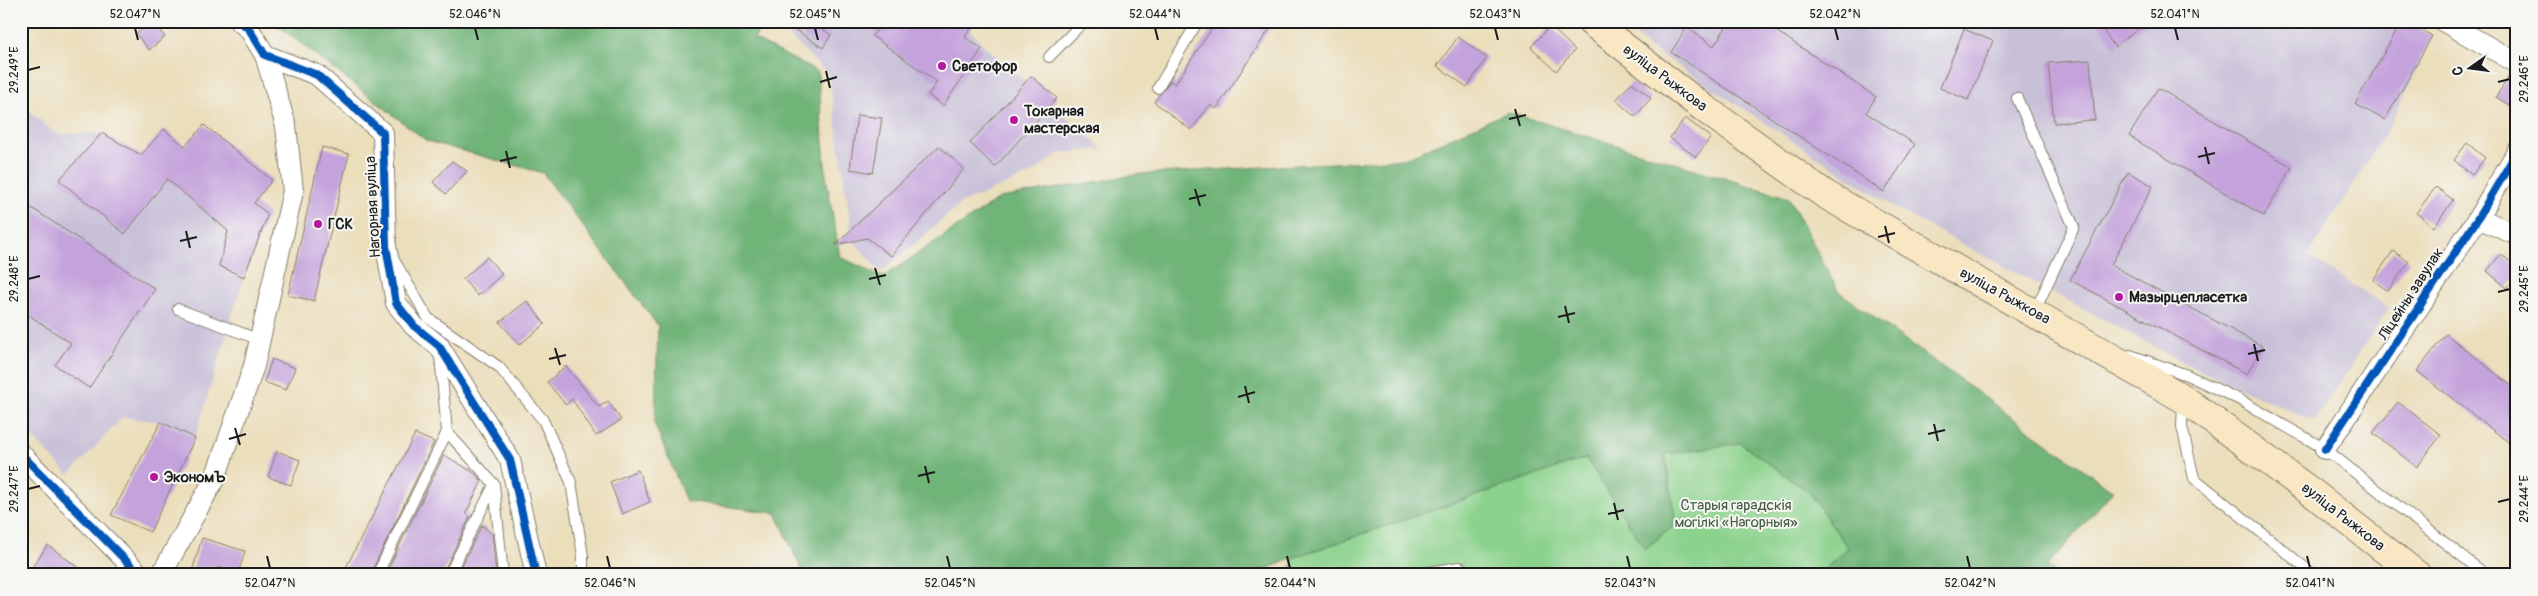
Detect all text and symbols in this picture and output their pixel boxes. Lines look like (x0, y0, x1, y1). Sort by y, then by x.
text: 52.047°N (110, 7, 160, 22)
text: 52.046°N (449, 7, 501, 22)
text: 52.045°N (790, 7, 840, 22)
text: 52.044°N (1129, 7, 1181, 22)
text: 52.043°N (1469, 7, 1521, 22)
text: 52.042°N (1809, 7, 1861, 22)
text: 52.041°N (2150, 7, 2200, 22)
street label: вуліца Рыжкова (1619, 40, 1711, 116)
north arrow (2446, 42, 2496, 92)
text: 29.249°E (7, 47, 22, 93)
text: 29.246°E (2517, 55, 2532, 103)
place label: Светофор (952, 57, 1017, 76)
marker: Светофор (936, 60, 948, 72)
text: С (2448, 64, 2467, 77)
place label: Токарная мастерская (1023, 102, 1100, 138)
marker: Токарная мастерская (1008, 114, 1020, 126)
street label: Нагорная вуліца (361, 155, 385, 259)
place label: ГСК (328, 215, 353, 234)
marker: ГСК (312, 218, 324, 230)
street label: Ліцейны завулак (2373, 244, 2448, 345)
text: 29.248°E (7, 256, 22, 302)
street label: вуліца Рыжкова (1956, 263, 2054, 329)
text: 29.245°E (2517, 265, 2532, 313)
place label: Мазырцепласетка (2129, 288, 2247, 307)
marker: Мазырцепласетка (2113, 291, 2125, 303)
text: 29.247°E (7, 465, 22, 513)
place label: ЭкономЪ (164, 468, 226, 487)
marker: ЭкономЪ (148, 471, 160, 483)
text: 29.244°E (2517, 475, 2532, 523)
street label: вуліца Рыжкова (2297, 478, 2389, 556)
park label: Старыя гарадскія могілкі «Нагорныя» (1674, 496, 1798, 532)
text: 52.047°N (245, 576, 295, 591)
text: 52.046°N (584, 576, 636, 591)
text: 52.045°N (925, 576, 975, 591)
text: 52.044°N (1264, 576, 1316, 591)
text: 52.043°N (1604, 576, 1656, 591)
text: 52.042°N (1944, 576, 1996, 591)
text: 52.041°N (2285, 576, 2335, 591)

